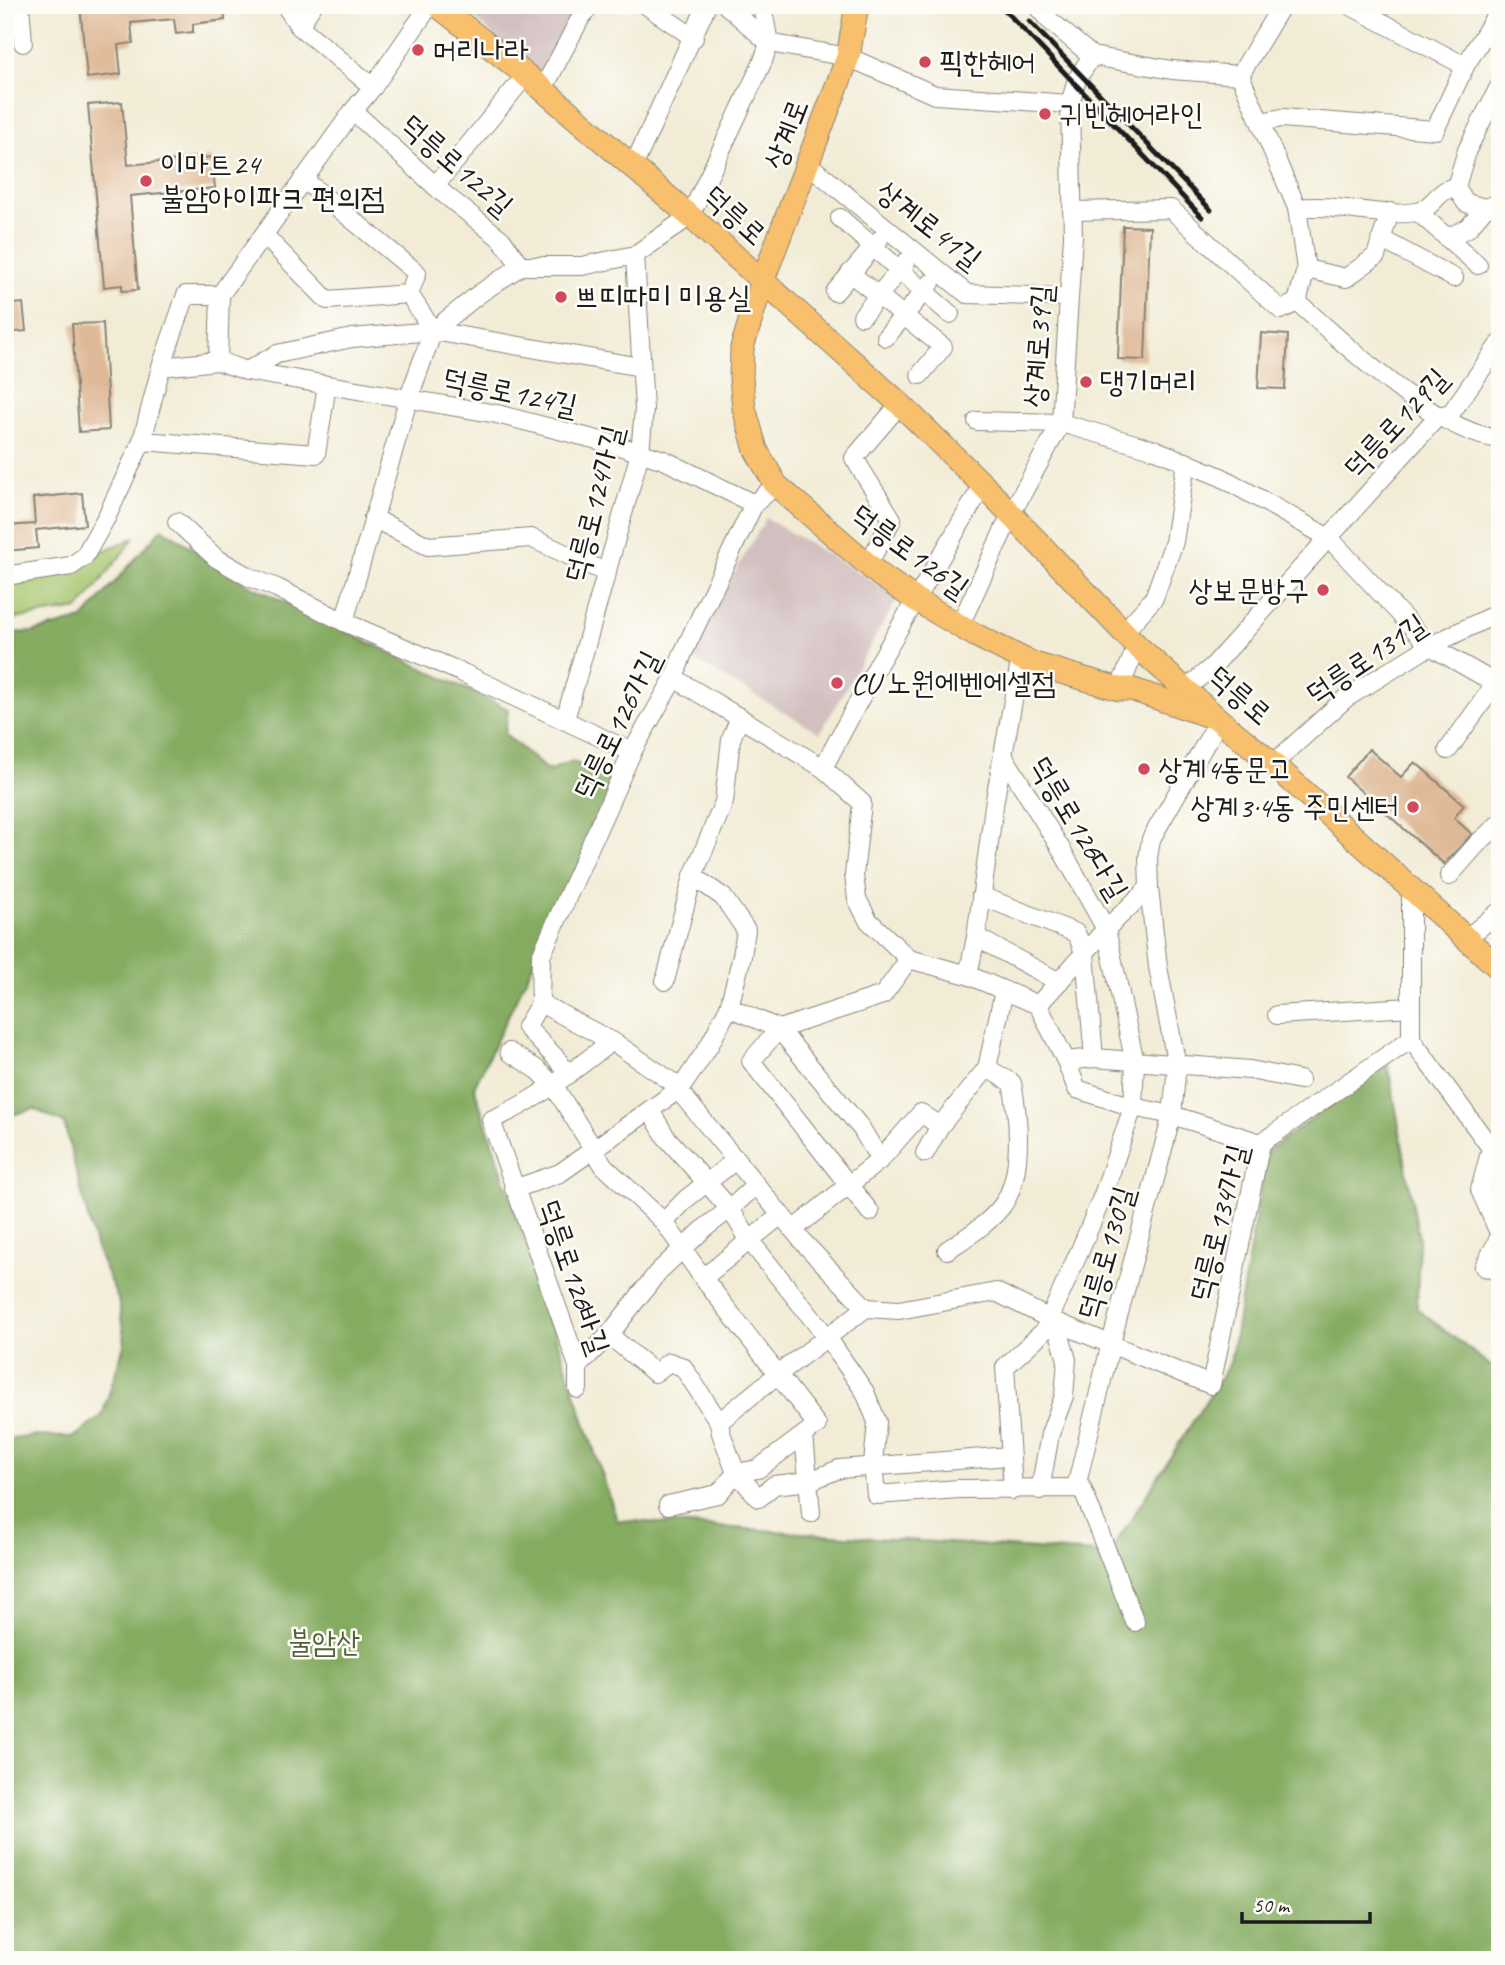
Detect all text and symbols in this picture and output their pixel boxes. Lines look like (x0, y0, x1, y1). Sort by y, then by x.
place label: 머리나라 (432, 31, 529, 69)
marker: 머리나라 (410, 42, 426, 58)
place label: 픽한헤어 (939, 43, 1036, 81)
marker: 픽한헤어 (917, 54, 933, 70)
street label: 상계로 (755, 93, 817, 175)
place label: 귀빈헤어라인 (1059, 95, 1204, 133)
street label: 덕릉로122길 (393, 106, 521, 224)
marker: 귀빈헤어라인 (1037, 106, 1053, 122)
place label: 이마트24 불암아이파크 편의점 (160, 145, 385, 217)
street label: 상계로41길 (869, 172, 989, 278)
marker: 이마트24 불암아이파크 편의점 (138, 173, 154, 189)
street label: 덕릉로 (695, 177, 775, 253)
place label: 쁘띠따미 미용실 (575, 278, 751, 316)
street label: 상계로39길 (1015, 283, 1061, 409)
marker: 쁘띠따미 미용실 (553, 289, 569, 305)
street label: 덕릉로124길 (439, 359, 581, 425)
street label: 덕릉로129길 (1335, 360, 1457, 486)
place label: 댕기머리 (1100, 363, 1197, 401)
marker: 댕기머리 (1078, 374, 1094, 390)
street label: 덕릉로124가길 (556, 421, 632, 587)
street label: 덕릉로126길 (843, 495, 977, 607)
place label: 상보문방구 (1188, 571, 1309, 609)
marker: 상보문방구 (1315, 582, 1331, 598)
street label: 덕릉로131길 (1299, 605, 1433, 713)
street label: 덕릉로126가길 (565, 644, 669, 806)
street label: 덕릉로 (1200, 657, 1280, 733)
place label: CU 노원에벤에셀점 (851, 664, 1056, 702)
marker: CU 노원에벤에셀점 (829, 675, 845, 691)
street label: 덕릉로126다길 (1021, 749, 1137, 907)
place label: 상계4동문고 (1158, 750, 1292, 788)
marker: 상계4동문고 (1136, 761, 1152, 777)
place label: 상계3·4동 주민센터 (1190, 788, 1399, 826)
marker: 상계3·4동 주민센터 (1405, 799, 1421, 815)
street label: 덕릉로134가길 (1181, 1140, 1257, 1306)
street label: 덕릉로130길 (1069, 1182, 1143, 1324)
street label: 덕릉로126바길 (530, 1195, 618, 1359)
park label: 불암산 (288, 1623, 360, 1661)
scale bar (1242, 1881, 1370, 1925)
text: 50 m (1253, 1892, 1291, 1918)

